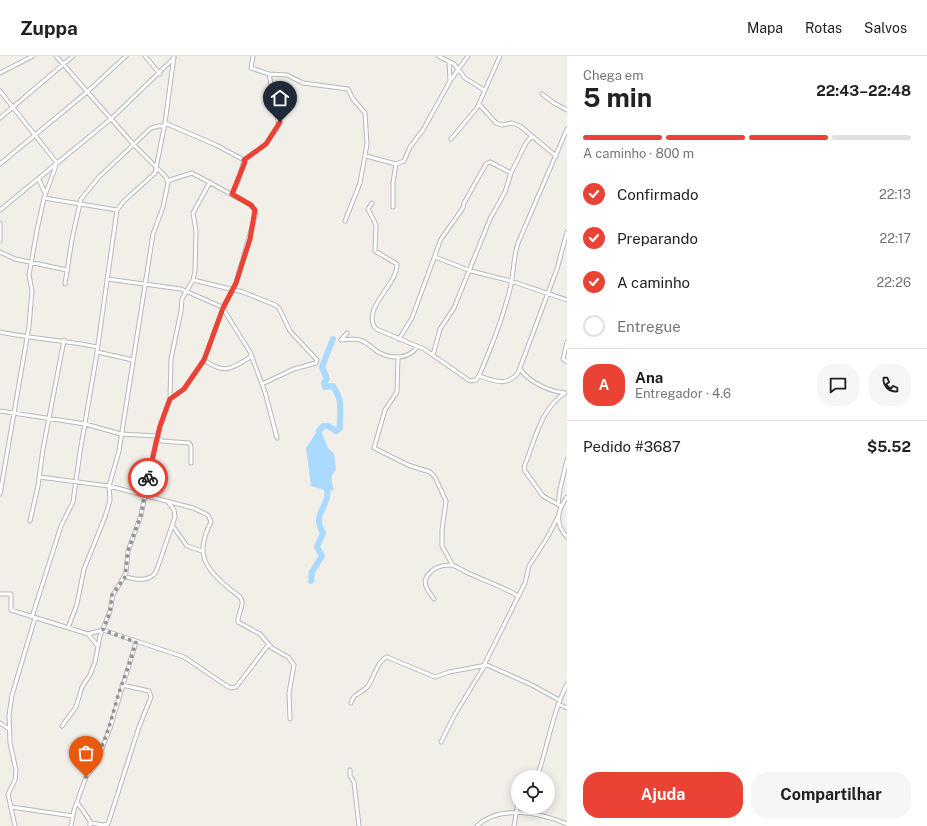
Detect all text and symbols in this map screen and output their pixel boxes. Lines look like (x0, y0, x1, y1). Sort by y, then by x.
text: Zuppa (20, 17, 78, 39)
text: Mapa (747, 20, 783, 36)
text: Rotas (805, 20, 842, 36)
text: Salvos (864, 20, 907, 36)
text: Chega em (583, 68, 643, 83)
pin (263, 81, 297, 122)
text: 5 min (583, 82, 652, 113)
text: 22:43–22:48 (816, 82, 911, 99)
icon: home (269, 87, 291, 109)
text: A caminho · 800 m (583, 146, 694, 161)
icon: check (583, 183, 605, 205)
text: Confirmado (617, 186, 698, 203)
text: 22:13 (879, 187, 911, 202)
icon: check (583, 227, 605, 249)
text: Preparando (617, 230, 698, 247)
text: 22:17 (879, 231, 911, 246)
icon: check (583, 271, 605, 293)
text: A caminho (617, 274, 690, 291)
text: 22:26 (876, 275, 911, 290)
text: Entregue (617, 318, 681, 335)
button: chat (817, 364, 859, 406)
button: phone (869, 364, 911, 406)
text: Ana (635, 369, 663, 386)
text: A (599, 376, 609, 393)
text: Entregador · 4.6 (635, 386, 731, 401)
text: Pedido #3687 (583, 438, 681, 455)
text: $5.52 (867, 438, 911, 455)
courier (128, 458, 168, 498)
icon: bike (137, 467, 159, 489)
pin (69, 736, 103, 777)
icon: bag (75, 742, 97, 764)
map controls (511, 770, 555, 814)
button: locate (511, 770, 555, 814)
button: Ajuda (583, 772, 743, 818)
button: Compartilhar (751, 772, 911, 818)

